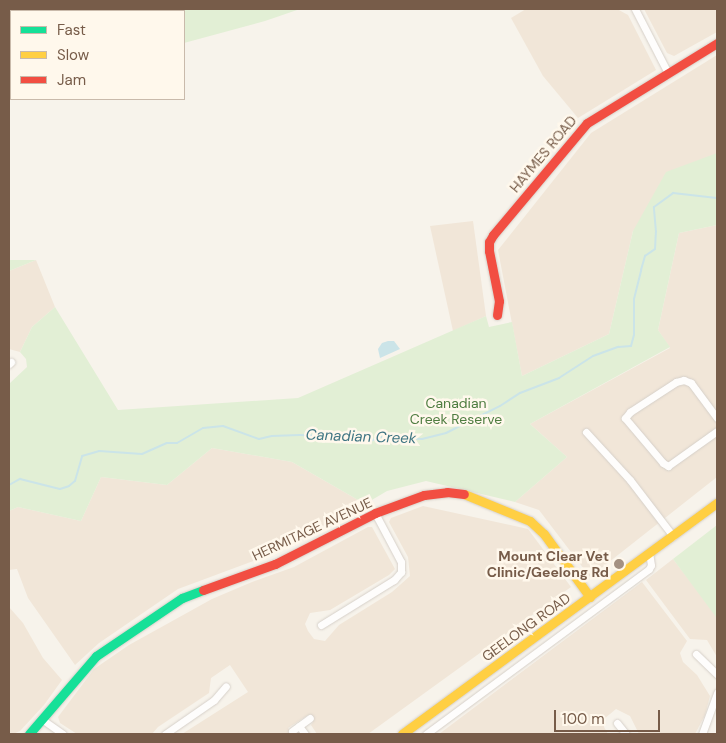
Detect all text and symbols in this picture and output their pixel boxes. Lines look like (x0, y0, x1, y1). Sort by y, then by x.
legend (10, 10, 185, 100)
text: Fast (57, 20, 86, 40)
text: Slow (57, 45, 89, 65)
text: Jam (57, 70, 86, 90)
street label: HAYMES ROAD (506, 112, 580, 196)
park label: Canadian Creek Reserve (410, 395, 502, 428)
water label: Canadian Creek (305, 426, 417, 448)
street label: HERMITAGE AVENUE (249, 494, 375, 564)
place label: Mount Clear Vet Clinic/Geelong Rd (487, 548, 609, 580)
marker: Mount Clear Vet Clinic/Geelong Rd (613, 558, 625, 570)
street label: GEELONG ROAD (479, 589, 573, 665)
scale bar (556, 700, 662, 732)
text: 100 m (562, 709, 605, 729)

